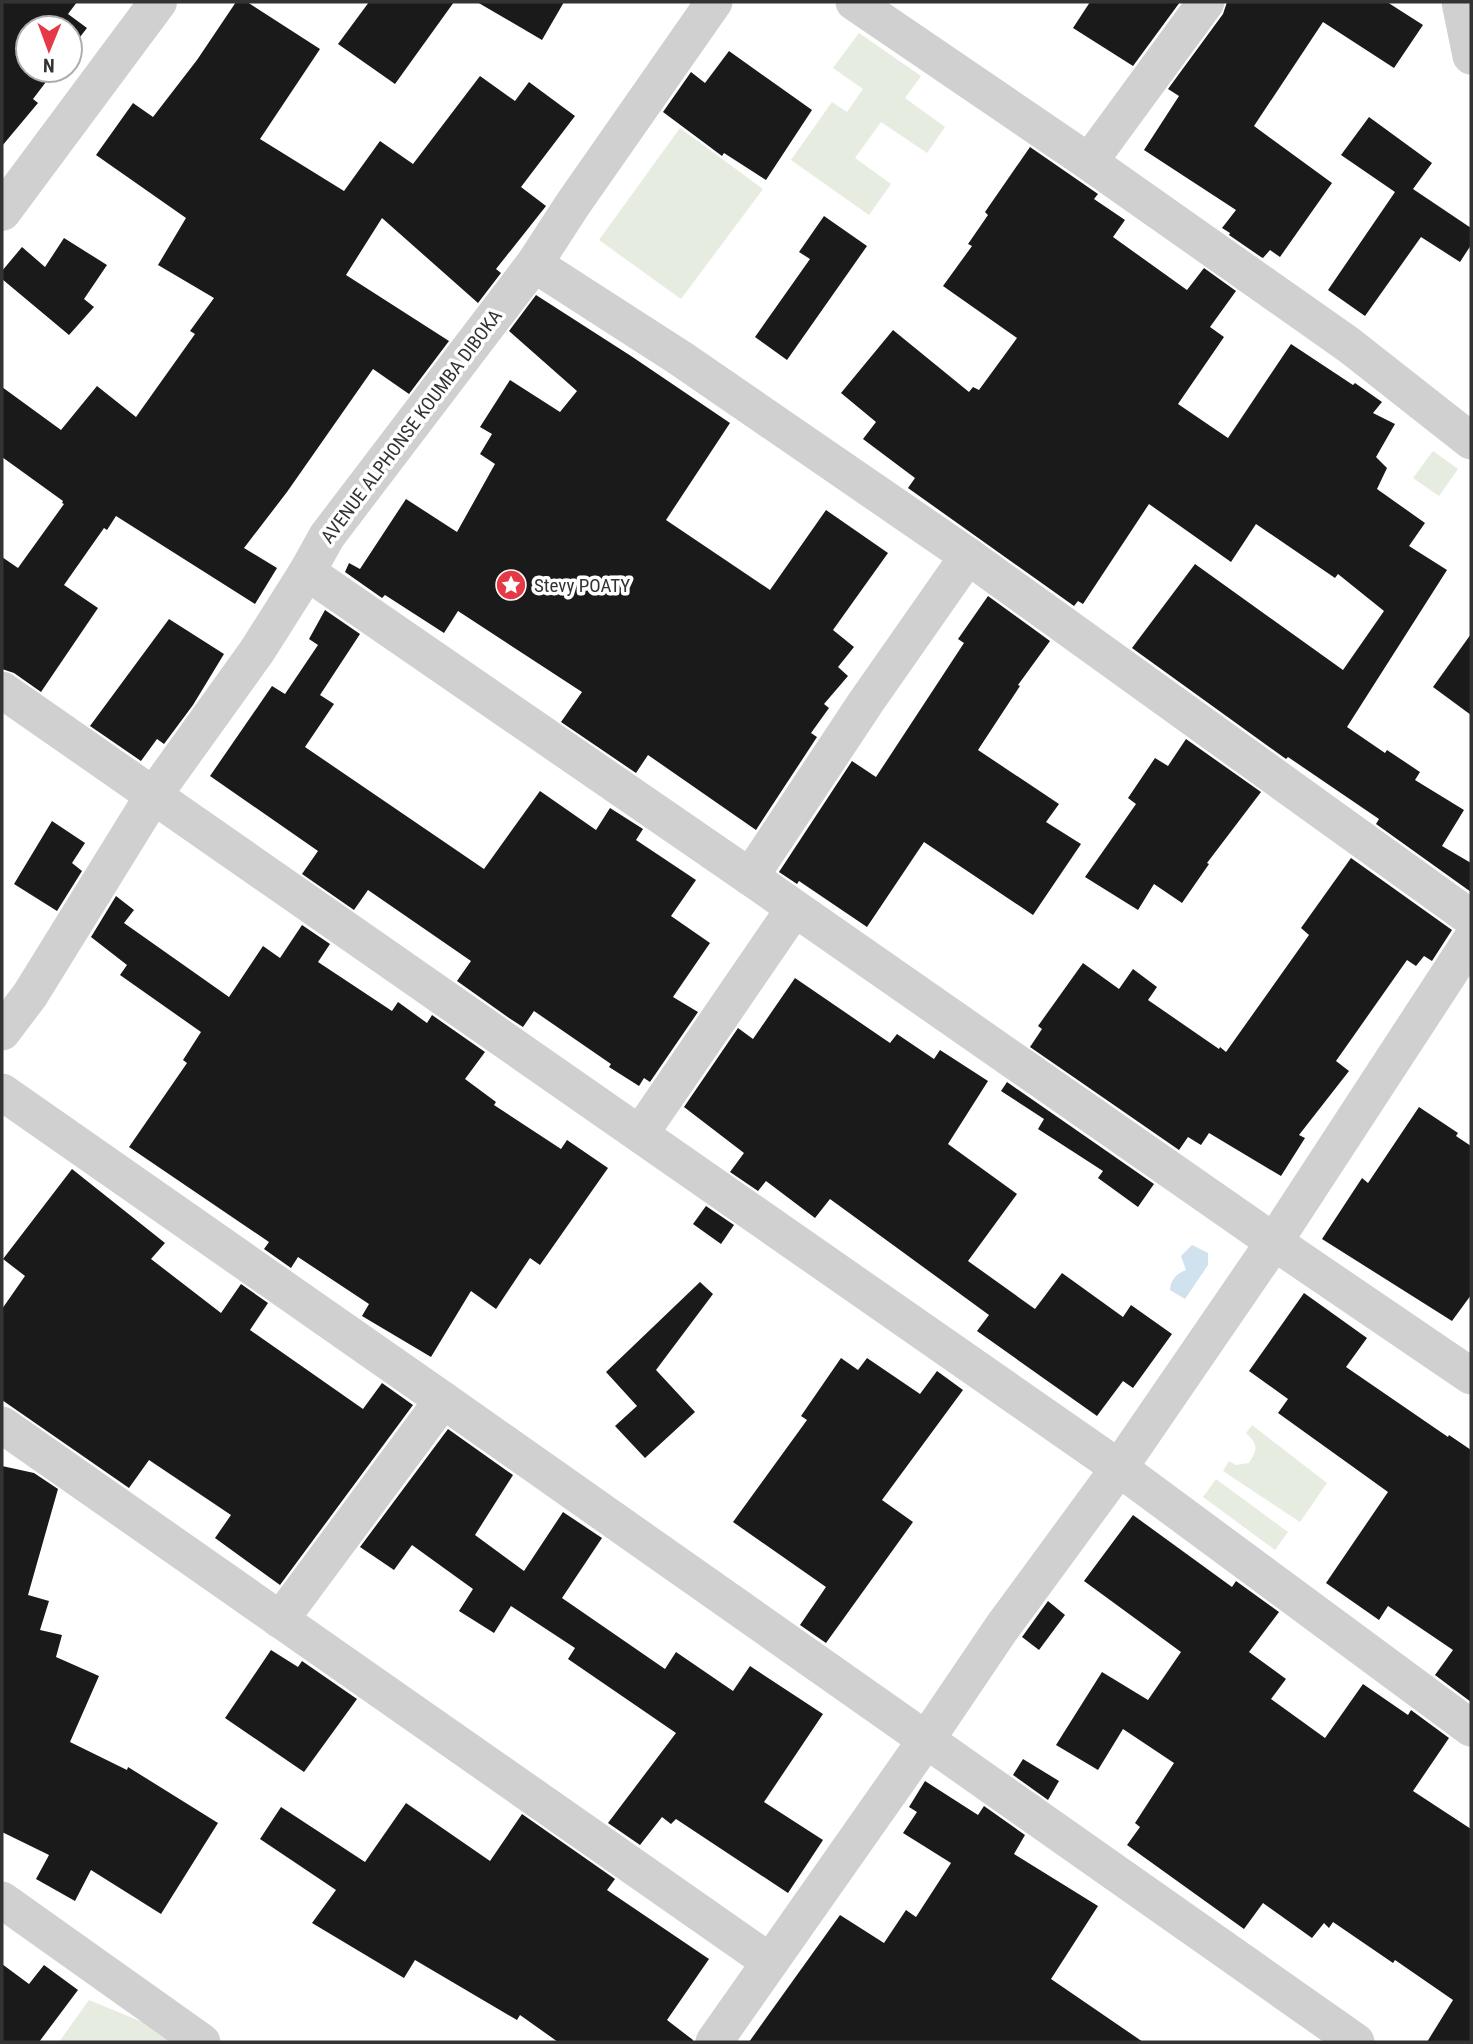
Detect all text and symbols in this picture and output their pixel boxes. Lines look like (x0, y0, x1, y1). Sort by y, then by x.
north arrow (14, 14, 84, 84)
text: N (43, 54, 55, 77)
street label: AVENUE ALPHONSE KOUMBA DIBOKA (316, 305, 507, 548)
place icon: Stevy POATY (494, 568, 528, 602)
place label: Stevy POATY (534, 574, 630, 597)

